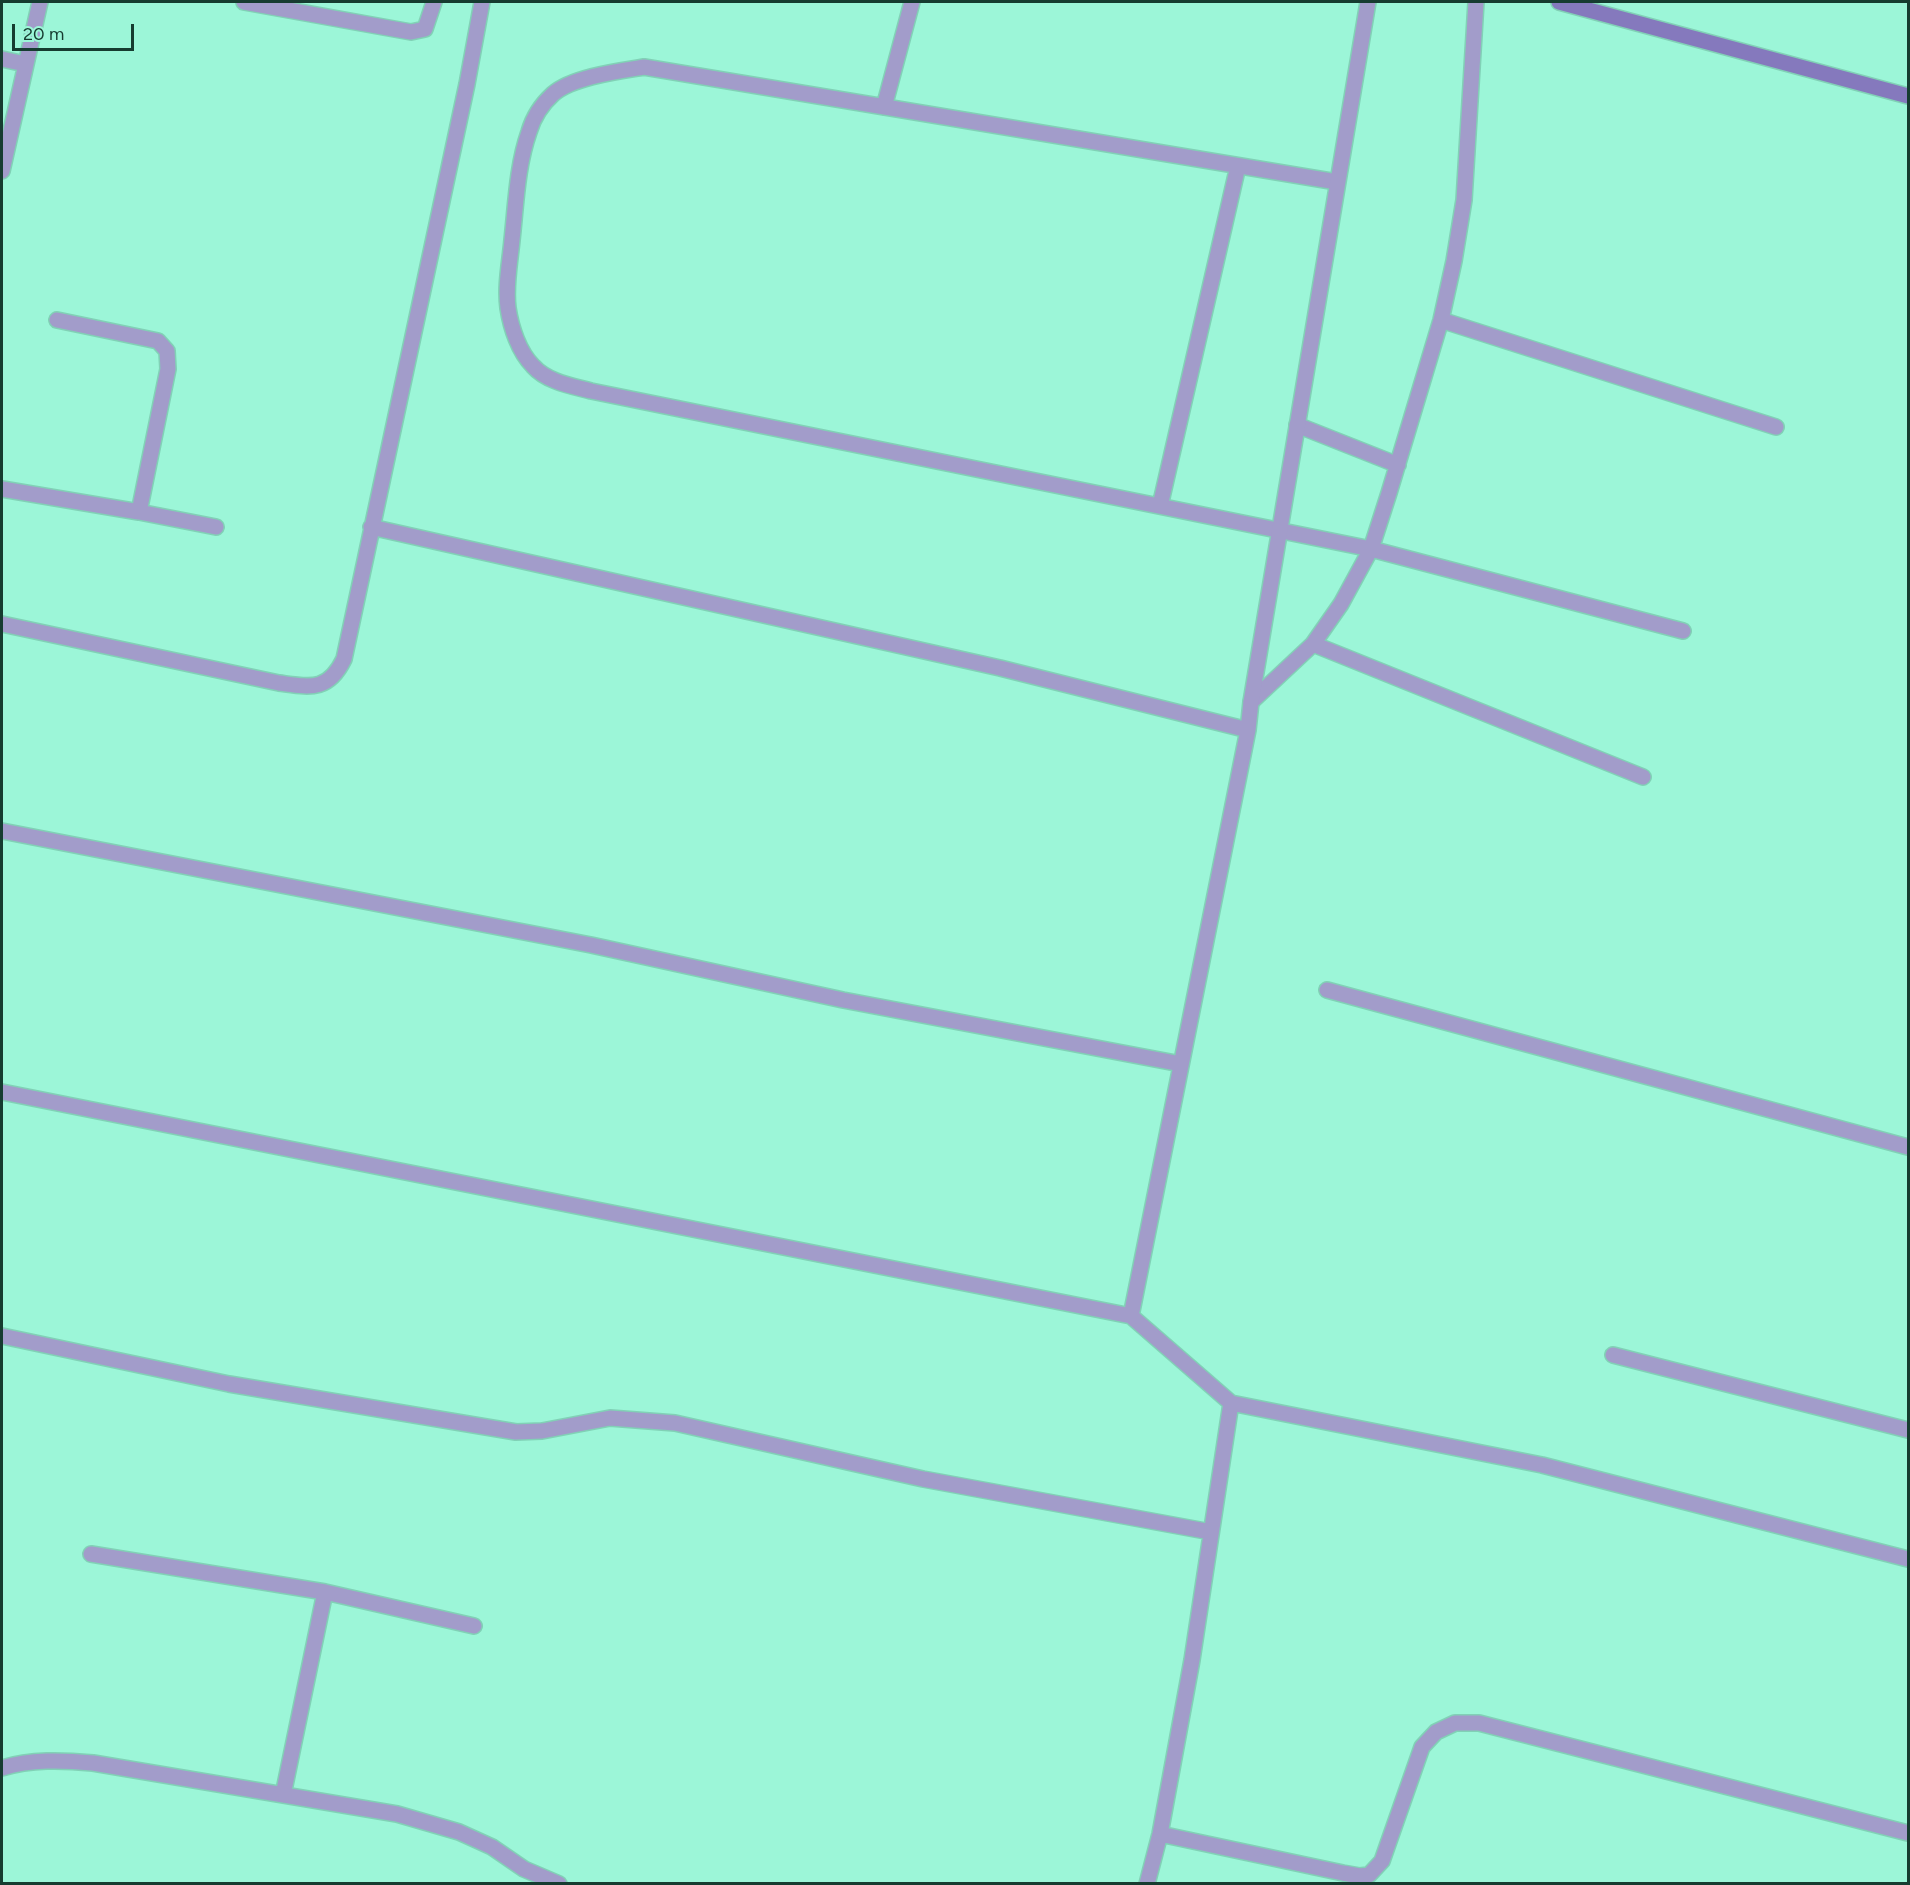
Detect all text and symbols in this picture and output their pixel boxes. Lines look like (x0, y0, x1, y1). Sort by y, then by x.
scale bar (15, 12, 136, 50)
text: 20 m (23, 23, 64, 45)

